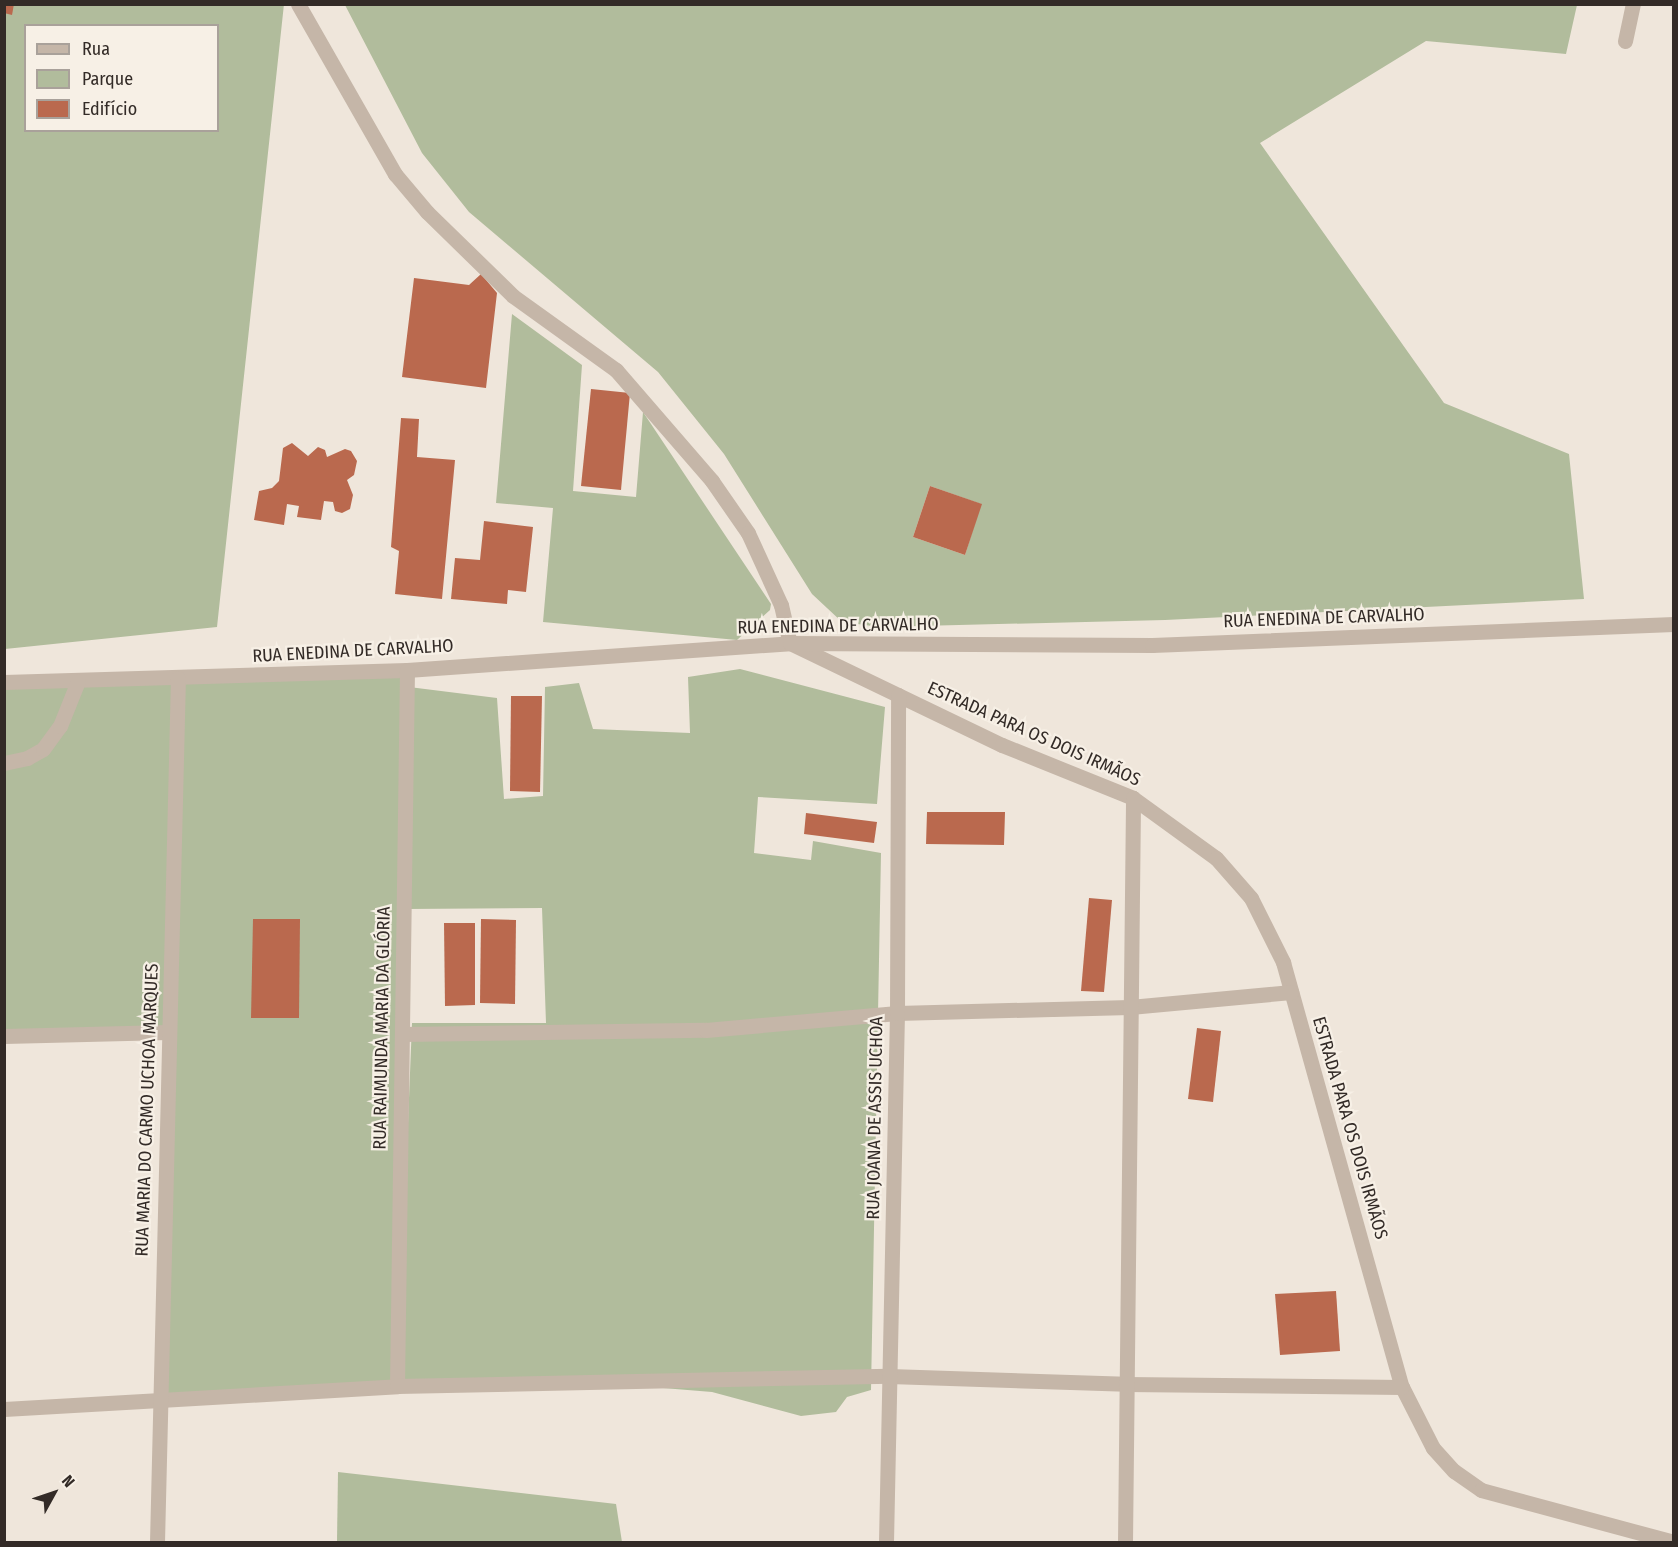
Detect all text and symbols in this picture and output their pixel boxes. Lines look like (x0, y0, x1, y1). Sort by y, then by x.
legend (24, 24, 219, 132)
text: Rua (82, 38, 110, 60)
text: Parque (82, 68, 133, 90)
text: Edifício (82, 98, 137, 120)
street label: RUA ENEDINA DE CARVALHO (1223, 604, 1425, 632)
street label: RUA ENEDINA DE CARVALHO (737, 613, 939, 639)
street label: RUA ENEDINA DE CARVALHO (252, 635, 454, 667)
street label: ESTRADA PARA OS DOIS IRMÃOS (924, 677, 1144, 791)
street label: RUA RAIMUNDA MARIA DA GLÓRIA (369, 906, 395, 1150)
street label: RUA MARIA DO CARMO UCHOA MARQUES (131, 963, 163, 1257)
street label: ESTRADA PARA OS DOIS IRMÃOS (1308, 1014, 1392, 1242)
street label: RUA JOANA DE ASSIS UCHOA (862, 1016, 888, 1220)
north arrow (24, 1463, 84, 1523)
text: N (58, 1471, 79, 1491)

